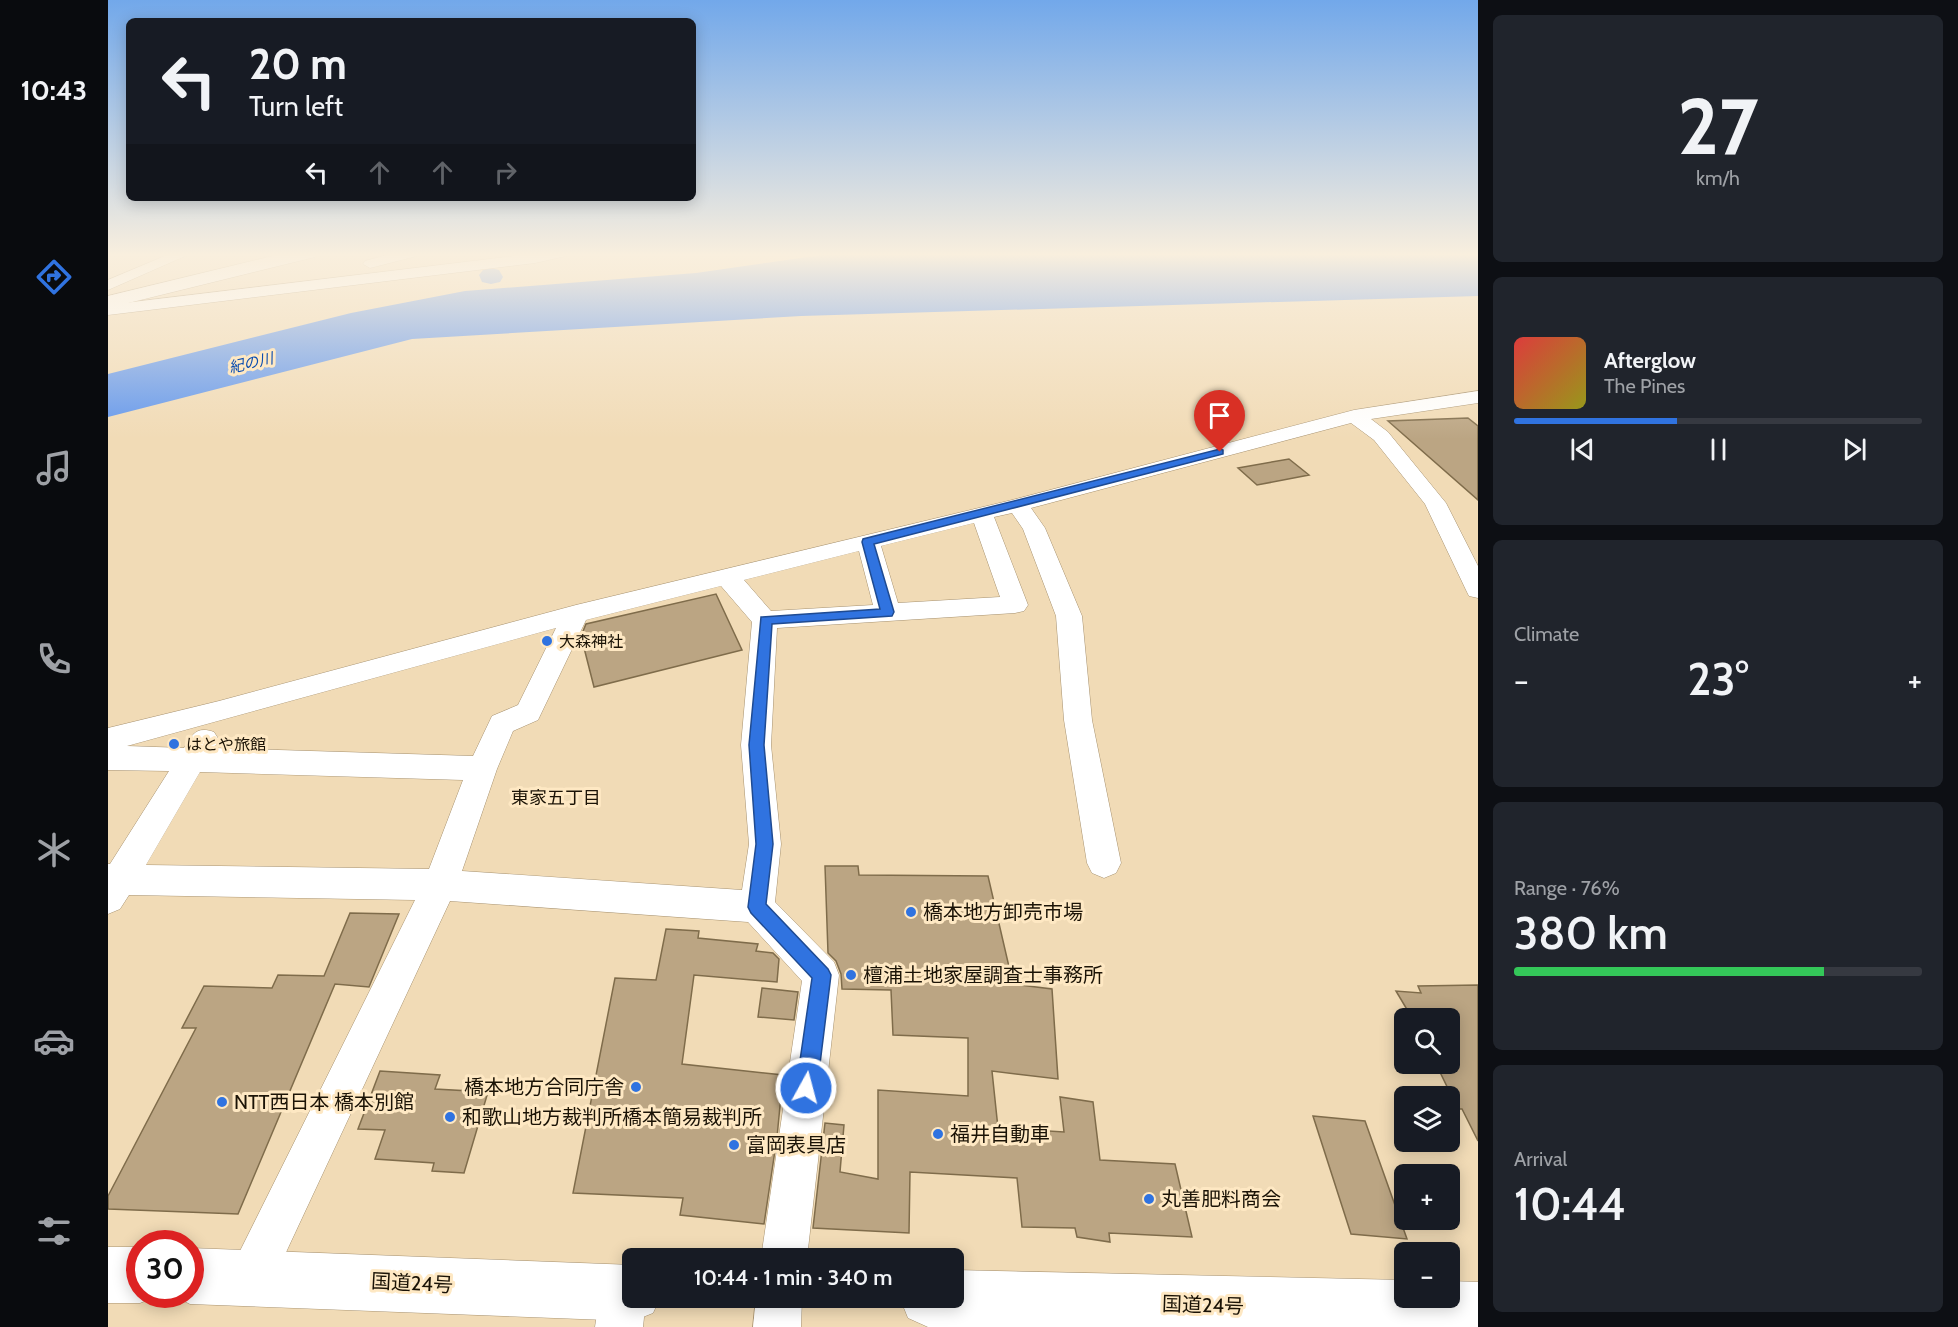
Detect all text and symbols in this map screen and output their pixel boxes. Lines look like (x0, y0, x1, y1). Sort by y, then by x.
text: 20 m (249, 38, 347, 90)
icon: left (150, 42, 228, 120)
text: 10:43 (21, 74, 87, 107)
text: 27 (1677, 79, 1759, 174)
text: Turn left (249, 90, 343, 123)
icon: left (300, 156, 333, 189)
icon: ahead (363, 156, 396, 189)
icon: ahead (426, 156, 459, 189)
icon: right (489, 156, 522, 189)
text: km/h (1696, 166, 1740, 190)
icon: directions (33, 256, 75, 298)
text: Afterglow (1604, 347, 1696, 374)
water label: 紀の川 (227, 349, 277, 377)
text: The Pines (1604, 374, 1685, 398)
pin (1194, 390, 1245, 452)
icon: arrive (1203, 399, 1236, 432)
icon: previous (1566, 433, 1599, 466)
icon: pause (1702, 433, 1735, 466)
icon: next (1838, 433, 1871, 466)
icon: music (33, 447, 75, 489)
text: Climate (1514, 622, 1579, 646)
place label: 大森神社 (559, 632, 623, 651)
marker: 大森神社 (540, 634, 554, 648)
icon: phone (33, 638, 75, 680)
text: 23° (1687, 652, 1749, 706)
text: − (1514, 660, 1529, 700)
text: + (1907, 660, 1922, 700)
place label: はとや旅館 (186, 735, 266, 754)
marker: はとや旅館 (167, 737, 181, 751)
district label: 東家五丁目 (511, 787, 601, 809)
icon: climate (33, 829, 75, 871)
text: Range · 76% (1514, 876, 1620, 900)
place label: 橋本地方卸売市場 (923, 900, 1083, 924)
marker: 橋本地方卸売市場 (904, 905, 918, 919)
text: 380 km (1514, 906, 1668, 960)
place label: 檀浦土地家屋調査士事務所 (863, 963, 1103, 987)
marker: 檀浦土地家屋調査士事務所 (844, 968, 858, 982)
map controls (1394, 1008, 1460, 1308)
button: search (1394, 1008, 1460, 1074)
icon: car (33, 1020, 75, 1062)
position arrow (774, 1056, 838, 1120)
place label: 橋本地方合同庁舎 (464, 1075, 624, 1099)
marker: 橋本地方合同庁舎 (629, 1080, 643, 1094)
button: layers (1394, 1086, 1460, 1152)
place label: NTT西日本 橋本別館 (234, 1090, 414, 1114)
marker: NTT西日本 橋本別館 (215, 1095, 229, 1109)
place label: 和歌山地方裁判所橋本簡易裁判所 (462, 1105, 762, 1129)
marker: 和歌山地方裁判所橋本簡易裁判所 (443, 1110, 457, 1124)
place label: 福井自動車 (950, 1122, 1050, 1146)
marker: 福井自動車 (931, 1127, 945, 1141)
place label: 富岡表具店 (746, 1133, 846, 1157)
marker: 富岡表具店 (727, 1138, 741, 1152)
text: Arrival (1514, 1147, 1567, 1171)
button: + (1394, 1164, 1460, 1230)
text: 10:44 (1514, 1177, 1626, 1231)
place label: 丸善肥料商会 (1161, 1187, 1281, 1211)
marker: 丸善肥料商会 (1142, 1192, 1156, 1206)
icon: filters (33, 1210, 75, 1252)
speed limit sign: 30 (126, 1230, 204, 1308)
button: − (1394, 1242, 1460, 1308)
text: 10:44 · 1 min · 340 m (694, 1264, 892, 1291)
street label: 国道24号 (370, 1269, 454, 1297)
street label: 国道24号 (1162, 1292, 1244, 1318)

